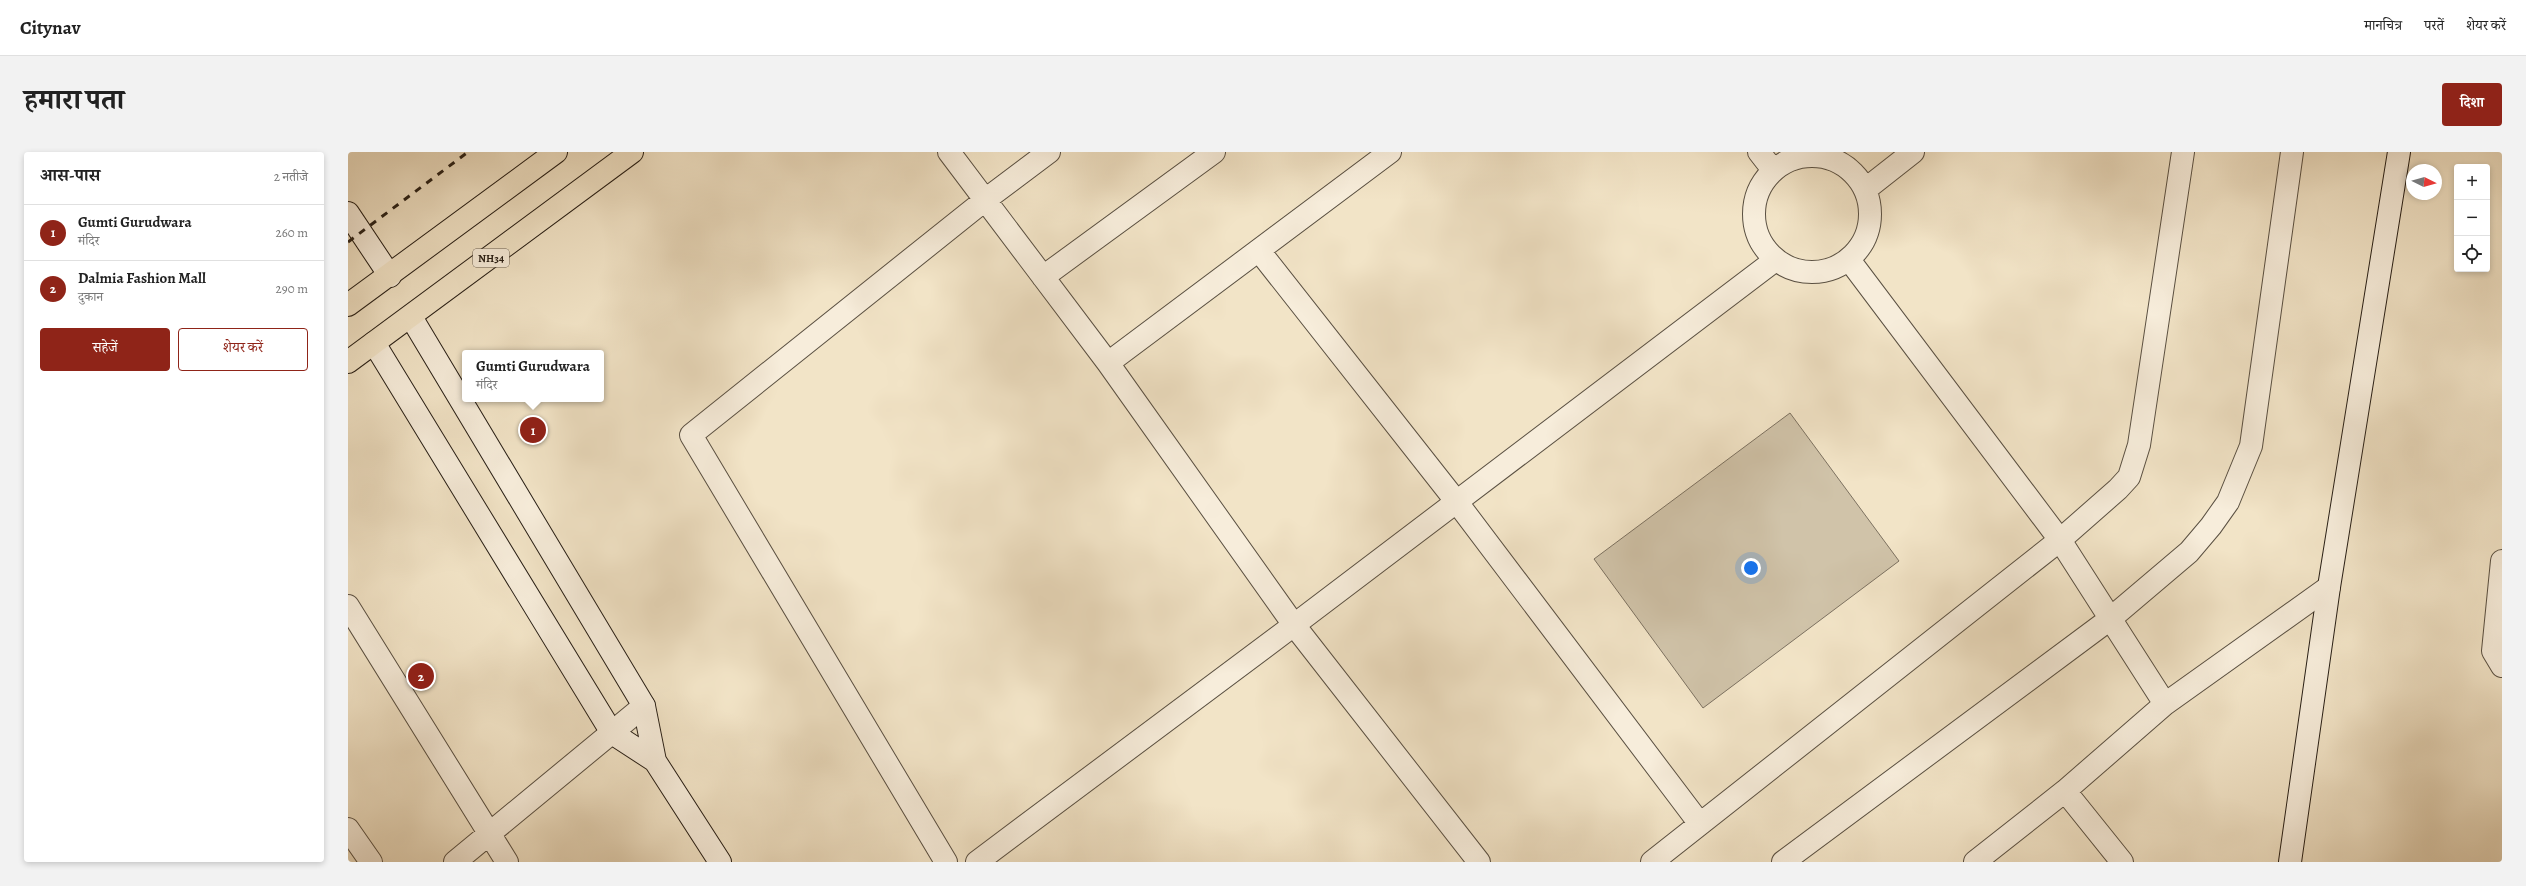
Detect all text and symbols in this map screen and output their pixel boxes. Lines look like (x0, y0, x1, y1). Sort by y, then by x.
text: Citynav (20, 15, 81, 41)
text: मानचित्र (2364, 16, 2402, 35)
text: परतें (2424, 16, 2444, 35)
text: शेयर करें (2466, 16, 2506, 35)
text: हमारा पता (24, 81, 124, 119)
button: दिशा (2442, 83, 2502, 126)
text: आस-पास (40, 164, 100, 187)
north arrow (2406, 164, 2442, 200)
map controls (2454, 164, 2490, 272)
button: + (2454, 164, 2490, 200)
text: 2 नतीजे (274, 168, 308, 185)
button: − (2454, 200, 2490, 236)
text: Gumti Gurudwara (78, 212, 192, 232)
text: 1 (51, 224, 55, 241)
text: 260 m (275, 224, 308, 241)
text: मंदिर (78, 232, 99, 249)
button: locate (2454, 236, 2490, 272)
road number: NH34 (473, 249, 509, 267)
text: Dalmia Fashion Mall (78, 268, 206, 288)
text: 2 (50, 280, 56, 297)
text: 290 m (276, 280, 308, 297)
text: दुकान (78, 288, 103, 305)
button: सहेजें (40, 328, 170, 371)
button: शेयर करें (178, 328, 308, 371)
popup (462, 350, 604, 402)
text: Gumti Gurudwara (476, 356, 590, 376)
text: मंदिर (476, 376, 497, 393)
pin: 1 (520, 415, 546, 445)
your location (1741, 558, 1761, 578)
pin: 2 (408, 661, 434, 691)

